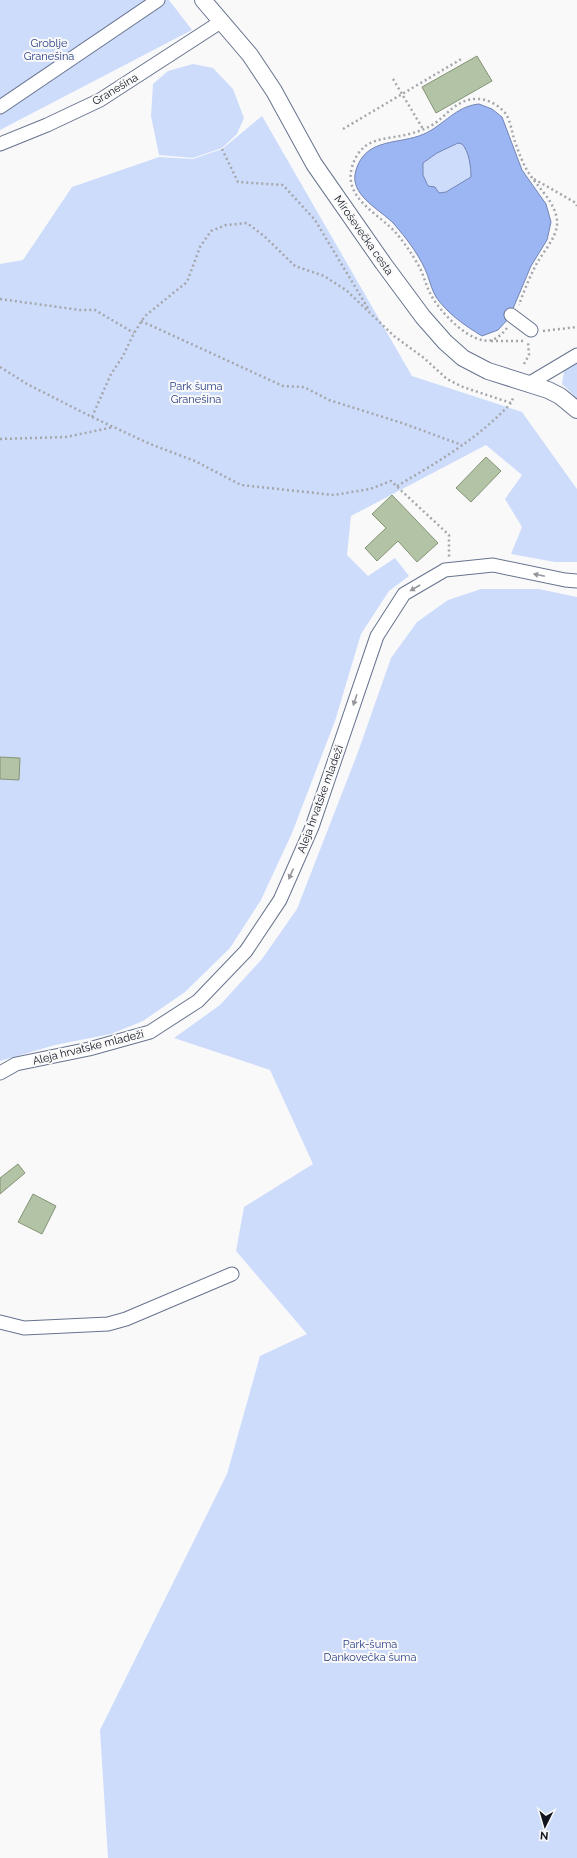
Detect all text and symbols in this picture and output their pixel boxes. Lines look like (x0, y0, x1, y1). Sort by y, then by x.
park label: Groblje Granešina (24, 37, 74, 63)
street label: Granešina (90, 71, 140, 108)
street label: Miroševečka cesta (331, 193, 396, 278)
park label: Park šuma Granešina (169, 380, 223, 406)
one-way arrow (533, 571, 545, 577)
one-way arrow (409, 584, 421, 591)
one-way arrow (352, 694, 358, 706)
street label: Aleja hrvatske mladeži (295, 743, 346, 855)
one-way arrow (288, 869, 294, 880)
street label: Aleja hrvatske mladeži (31, 1027, 145, 1068)
park label: Park-šuma Dankovečka šuma (324, 1638, 416, 1664)
north arrow (525, 1806, 565, 1846)
text: N (539, 1829, 549, 1842)

